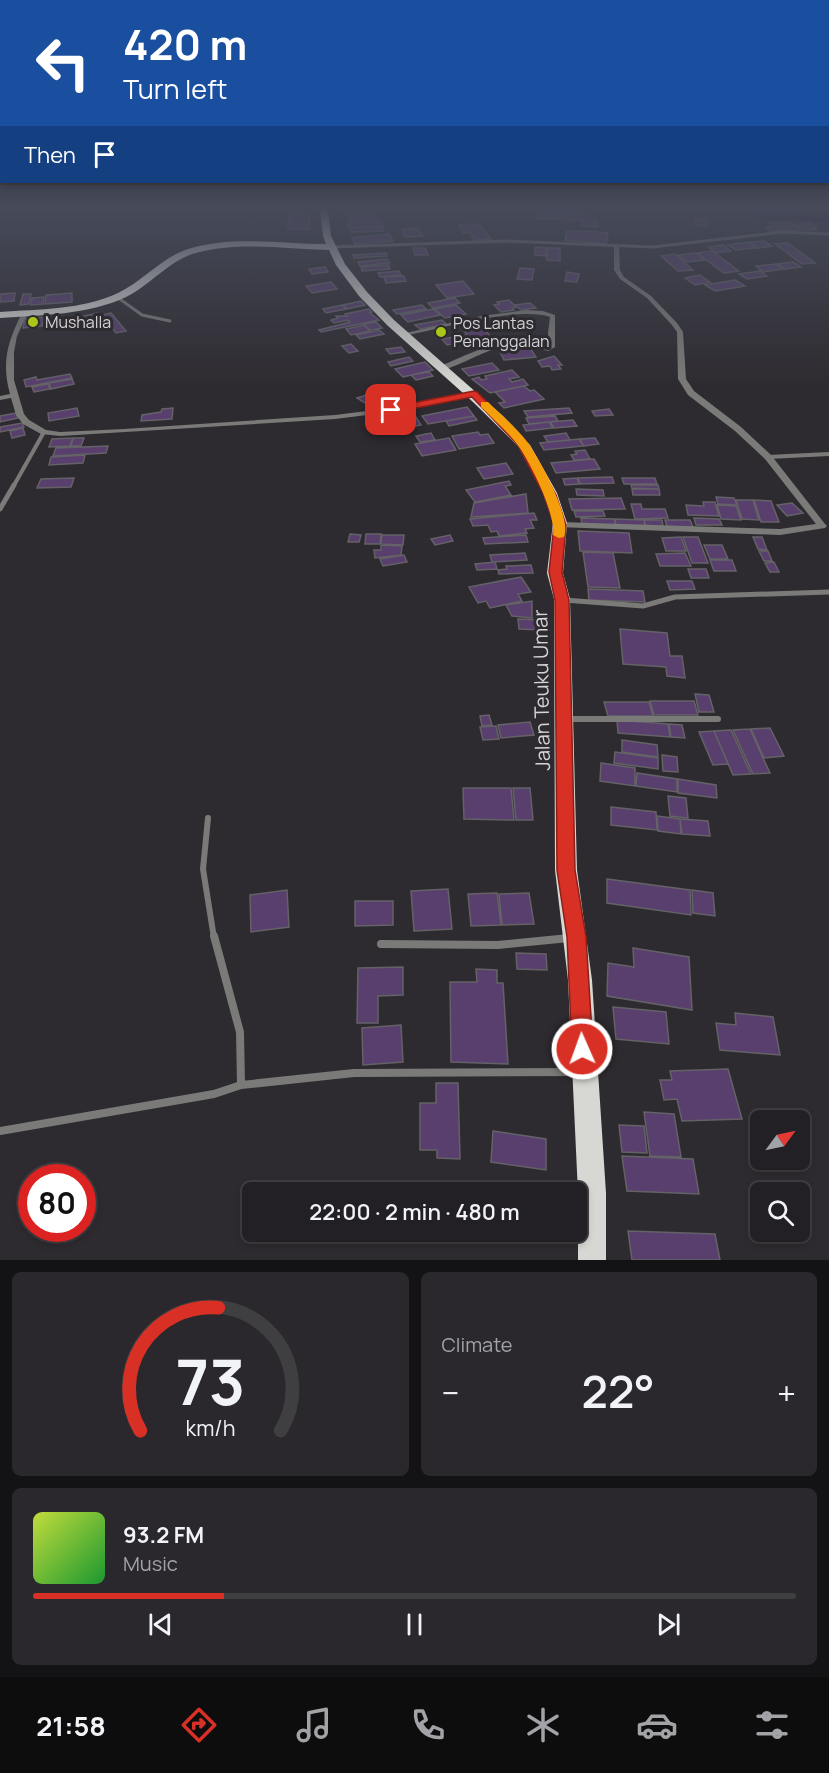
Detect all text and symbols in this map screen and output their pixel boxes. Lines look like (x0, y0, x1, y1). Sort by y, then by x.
text: 420 m (123, 15, 247, 73)
icon: left (24, 24, 102, 102)
text: Turn left (123, 70, 227, 107)
icon: arrive (88, 138, 121, 171)
text: Then (24, 140, 76, 170)
place label: Mushalla (45, 311, 111, 333)
place label: Pos Lantas Penanggalan (453, 312, 550, 352)
marker: Mushalla (26, 315, 40, 329)
marker: Pos Lantas Penanggalan (434, 325, 448, 339)
pin (365, 384, 416, 435)
icon: arrive (374, 393, 407, 426)
street label: Jalan Teuku Umar (526, 609, 556, 771)
position arrow (550, 1017, 614, 1081)
north arrow (750, 1110, 810, 1170)
map controls (750, 1110, 810, 1242)
speed limit sign: 80 (18, 1164, 96, 1242)
button: search (750, 1182, 810, 1242)
text: 22:00 · 2 min · 480 m (309, 1197, 520, 1227)
text: Climate (442, 1331, 513, 1358)
text: 73 (175, 1338, 245, 1424)
text: 22° (582, 1360, 655, 1422)
text: − (442, 1370, 459, 1415)
text: + (777, 1370, 796, 1415)
text: km/h (185, 1413, 235, 1442)
text: 93.2 FM (123, 1520, 204, 1550)
text: Music (123, 1550, 178, 1577)
icon: previous (144, 1608, 177, 1641)
icon: pause (398, 1608, 431, 1641)
icon: next (652, 1608, 685, 1641)
icon: directions (178, 1704, 220, 1746)
icon: music (293, 1704, 335, 1746)
icon: phone (407, 1704, 449, 1746)
icon: climate (522, 1704, 564, 1746)
icon: car (636, 1704, 678, 1746)
icon: filters (751, 1704, 793, 1746)
text: 21:58 (36, 1707, 106, 1744)

